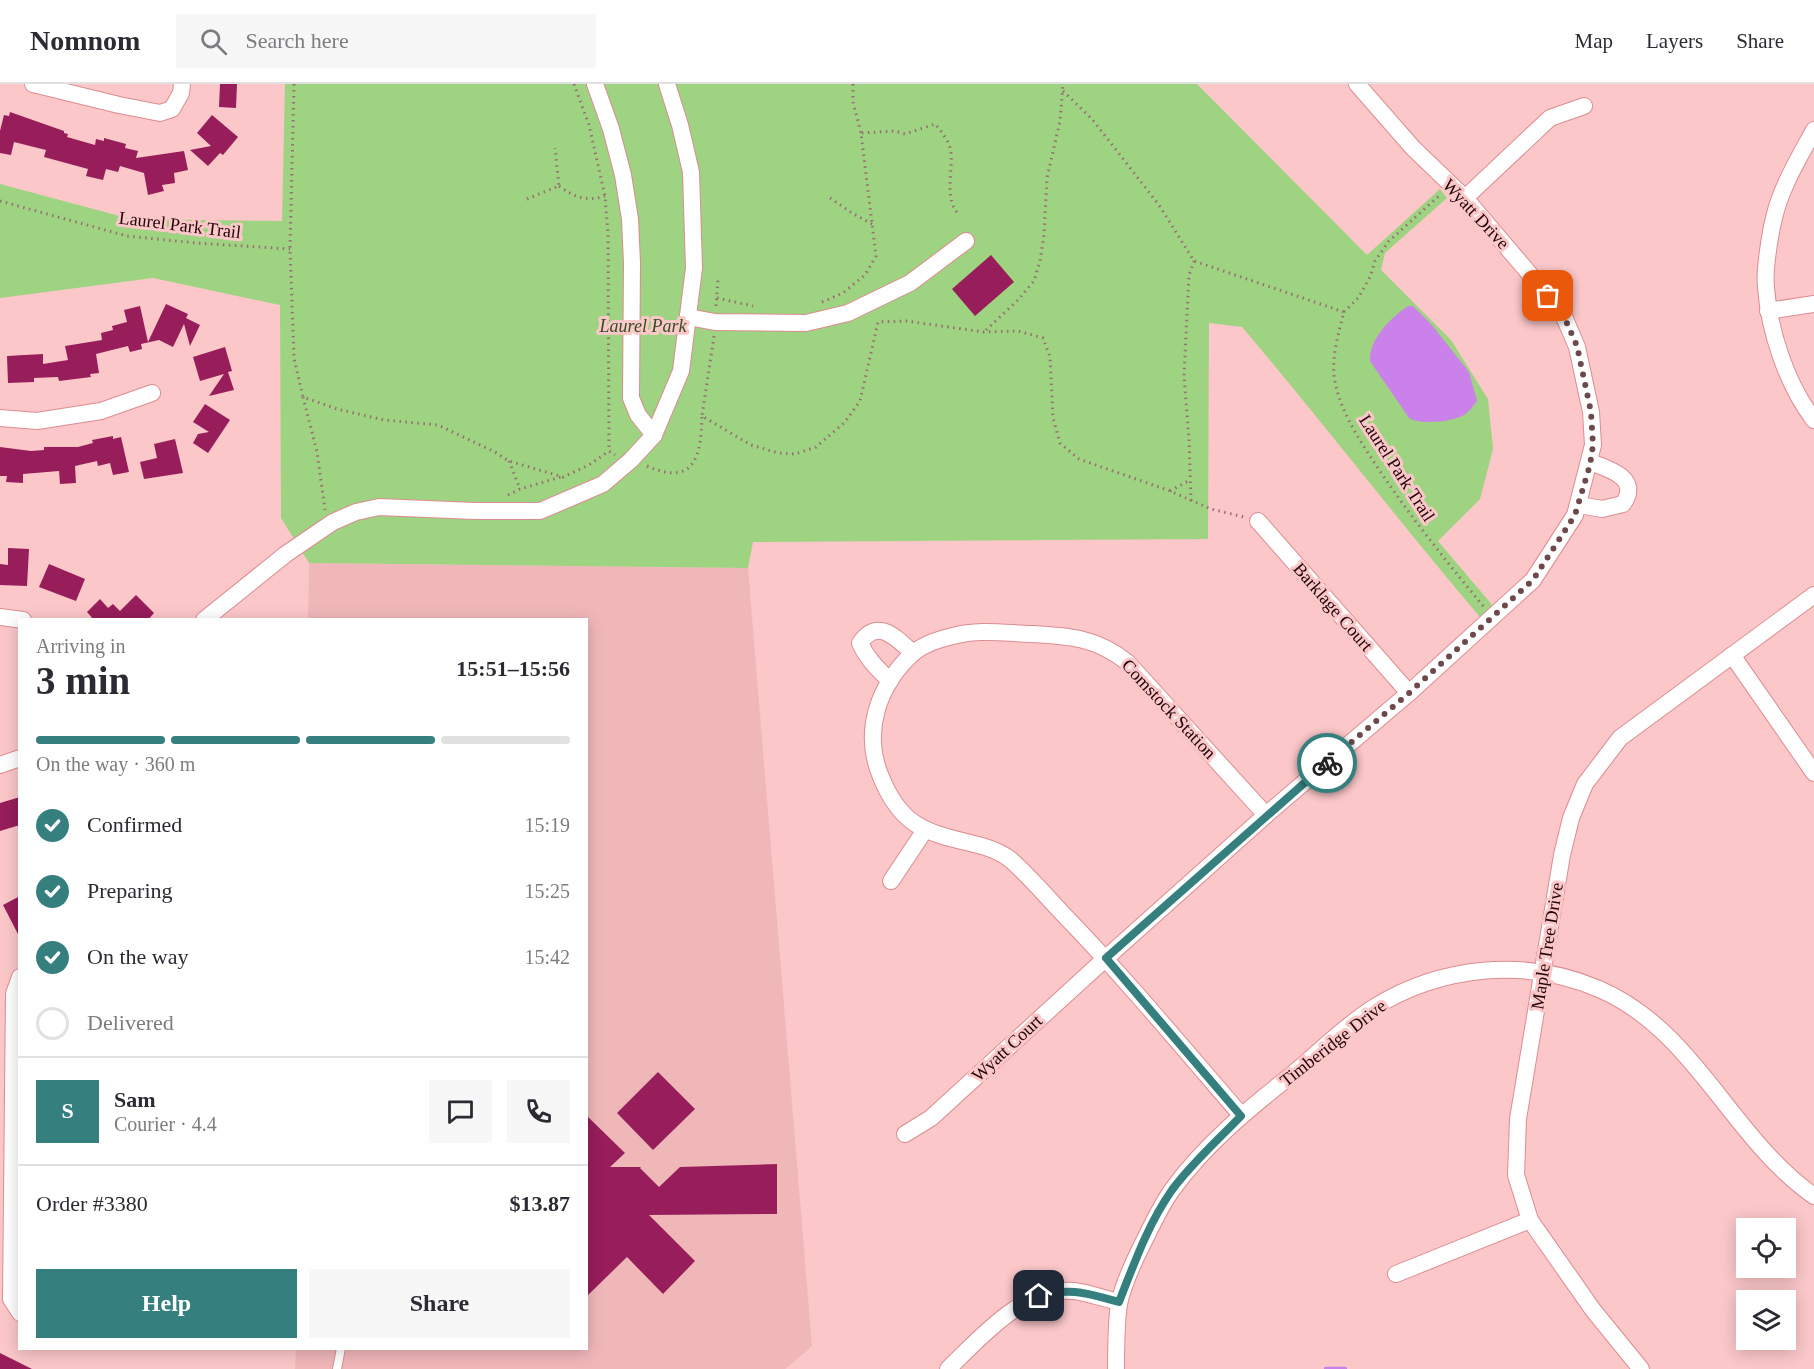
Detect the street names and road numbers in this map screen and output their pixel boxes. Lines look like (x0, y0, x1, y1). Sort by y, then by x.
street label: Wyatt Drive (1439, 175, 1513, 253)
street label: Laurel Park Trail (118, 208, 242, 242)
street label: Laurel Park Trail (1355, 411, 1439, 525)
street label: Barklage Court (1289, 559, 1377, 655)
street label: Comstock Station (1118, 655, 1220, 763)
street label: Maple Tree Drive (1527, 881, 1567, 1011)
street label: Timberidge Drive (1276, 995, 1390, 1091)
street label: Wyatt Court (968, 1011, 1046, 1085)

